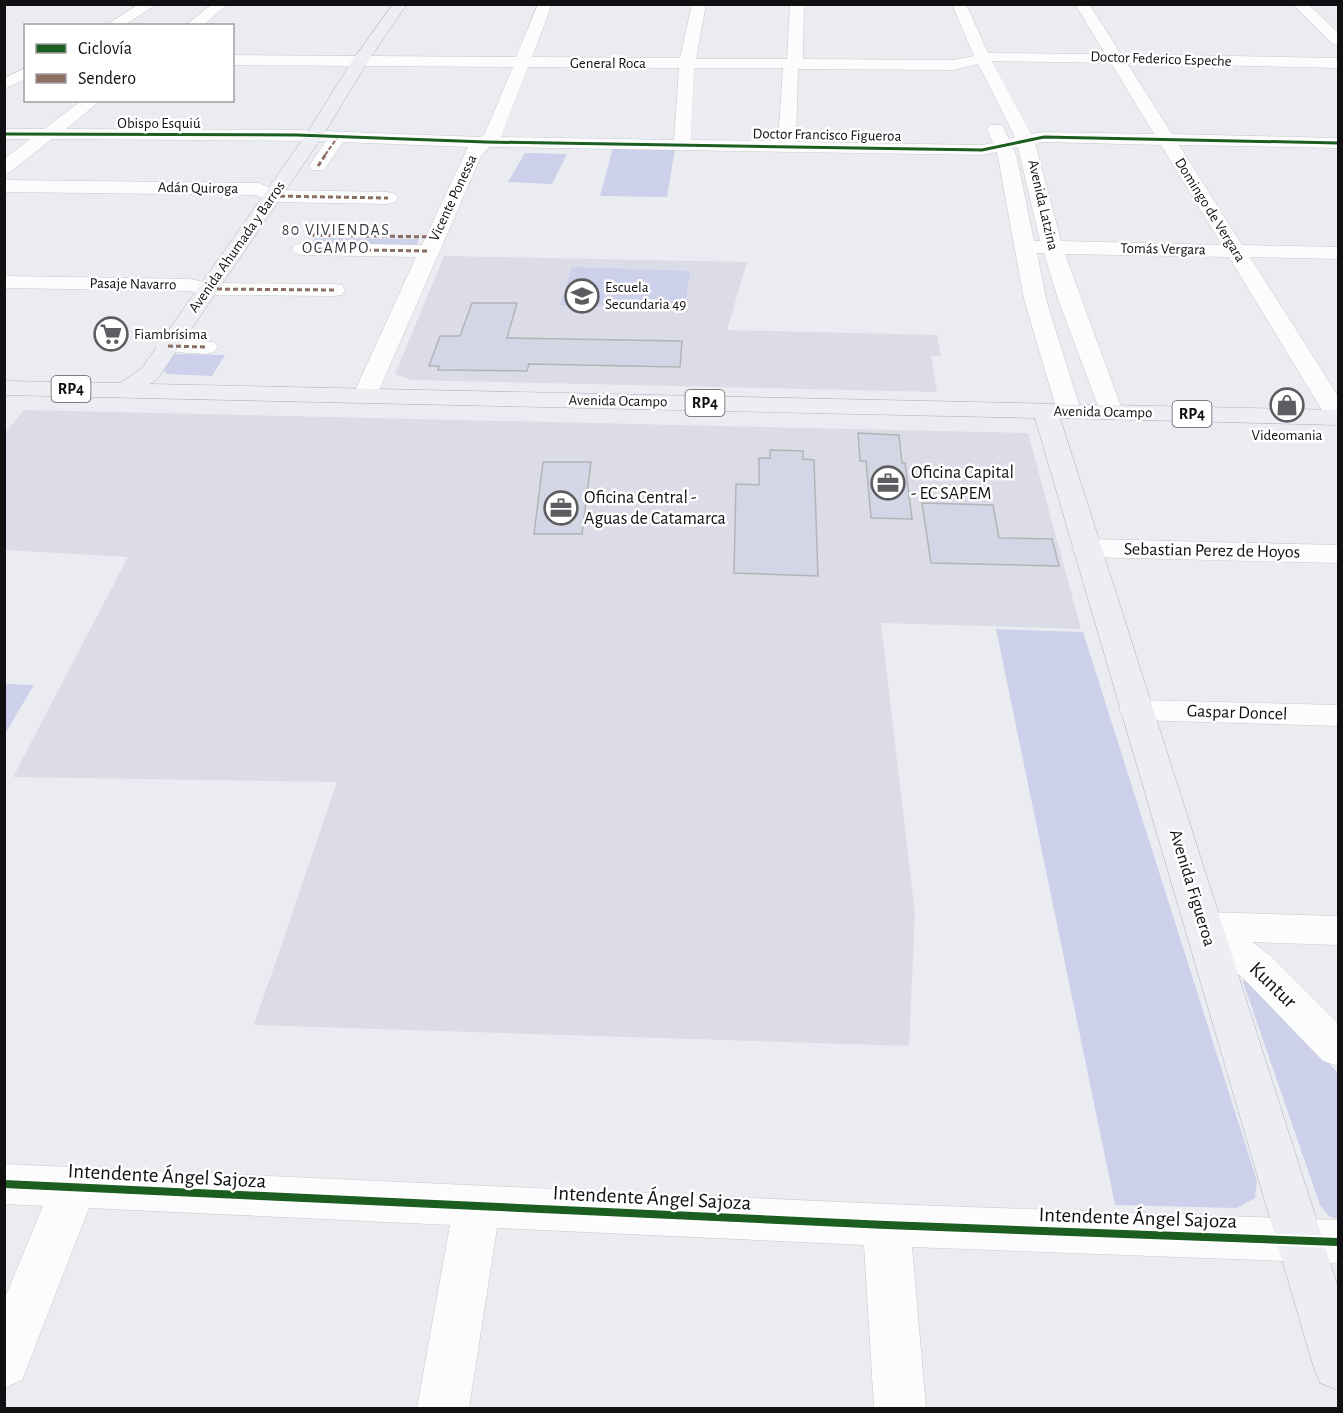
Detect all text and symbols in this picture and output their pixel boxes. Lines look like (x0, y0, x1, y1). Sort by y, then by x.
legend (24, 24, 234, 102)
text: Ciclovía (78, 40, 132, 58)
street label: Doctor Federico Espeche (1090, 49, 1232, 69)
street label: General Roca (570, 56, 646, 71)
text: Sendero (78, 70, 136, 88)
street label: Obispo Esquiú (117, 116, 201, 131)
street label: Doctor Francisco Figueroa (752, 126, 902, 144)
street label: Vicente Ponessa (426, 152, 480, 244)
street label: Domingo de Vergara (1172, 155, 1248, 265)
street label: Avenida Latzina (1025, 158, 1061, 252)
street label: Avenida Ahumada y Barros (186, 179, 288, 315)
street label: Adán Quiroga (158, 180, 238, 196)
district label: 80 VIVIENDAS OCAMPO (282, 222, 390, 256)
street label: Tomás Vergara (1120, 241, 1206, 257)
street label: Pasaje Navarro (89, 276, 177, 292)
school or university icon: Escuela Secundaria 49 (564, 278, 600, 314)
place label: Escuela Secundaria 49 (605, 280, 686, 312)
supermarket icon: Fiambrísima (93, 316, 129, 352)
place label: Fiambrísima (134, 327, 207, 342)
road number: RP4 (52, 376, 90, 402)
shop icon: Videomania (1269, 387, 1305, 423)
road number: RP4 (686, 390, 724, 416)
street label: Avenida Ocampo (568, 393, 668, 409)
road number: RP4 (1172, 401, 1212, 427)
street label: Avenida Ocampo (1053, 404, 1153, 420)
place label: Videomania (1251, 428, 1323, 443)
place label: Oficina Capital - EC SAPEM (911, 464, 1014, 503)
office icon: Oficina Capital - EC SAPEM (870, 465, 906, 501)
place label: Oficina Central - Aguas de Catamarca (584, 489, 726, 528)
office icon: Oficina Central - Aguas de Catamarca (543, 490, 579, 526)
street label: Sebastian Perez de Hoyos (1124, 540, 1300, 562)
street label: Gaspar Doncel (1186, 702, 1288, 724)
street label: Avenida Figueroa (1166, 827, 1218, 949)
street label: Kuntur (1245, 958, 1301, 1012)
street label: Intendente Ángel Sajoza (67, 1158, 267, 1192)
street label: Intendente Ángel Sajoza (552, 1180, 752, 1214)
street label: Intendente Ángel Sajoza (1038, 1202, 1238, 1232)

